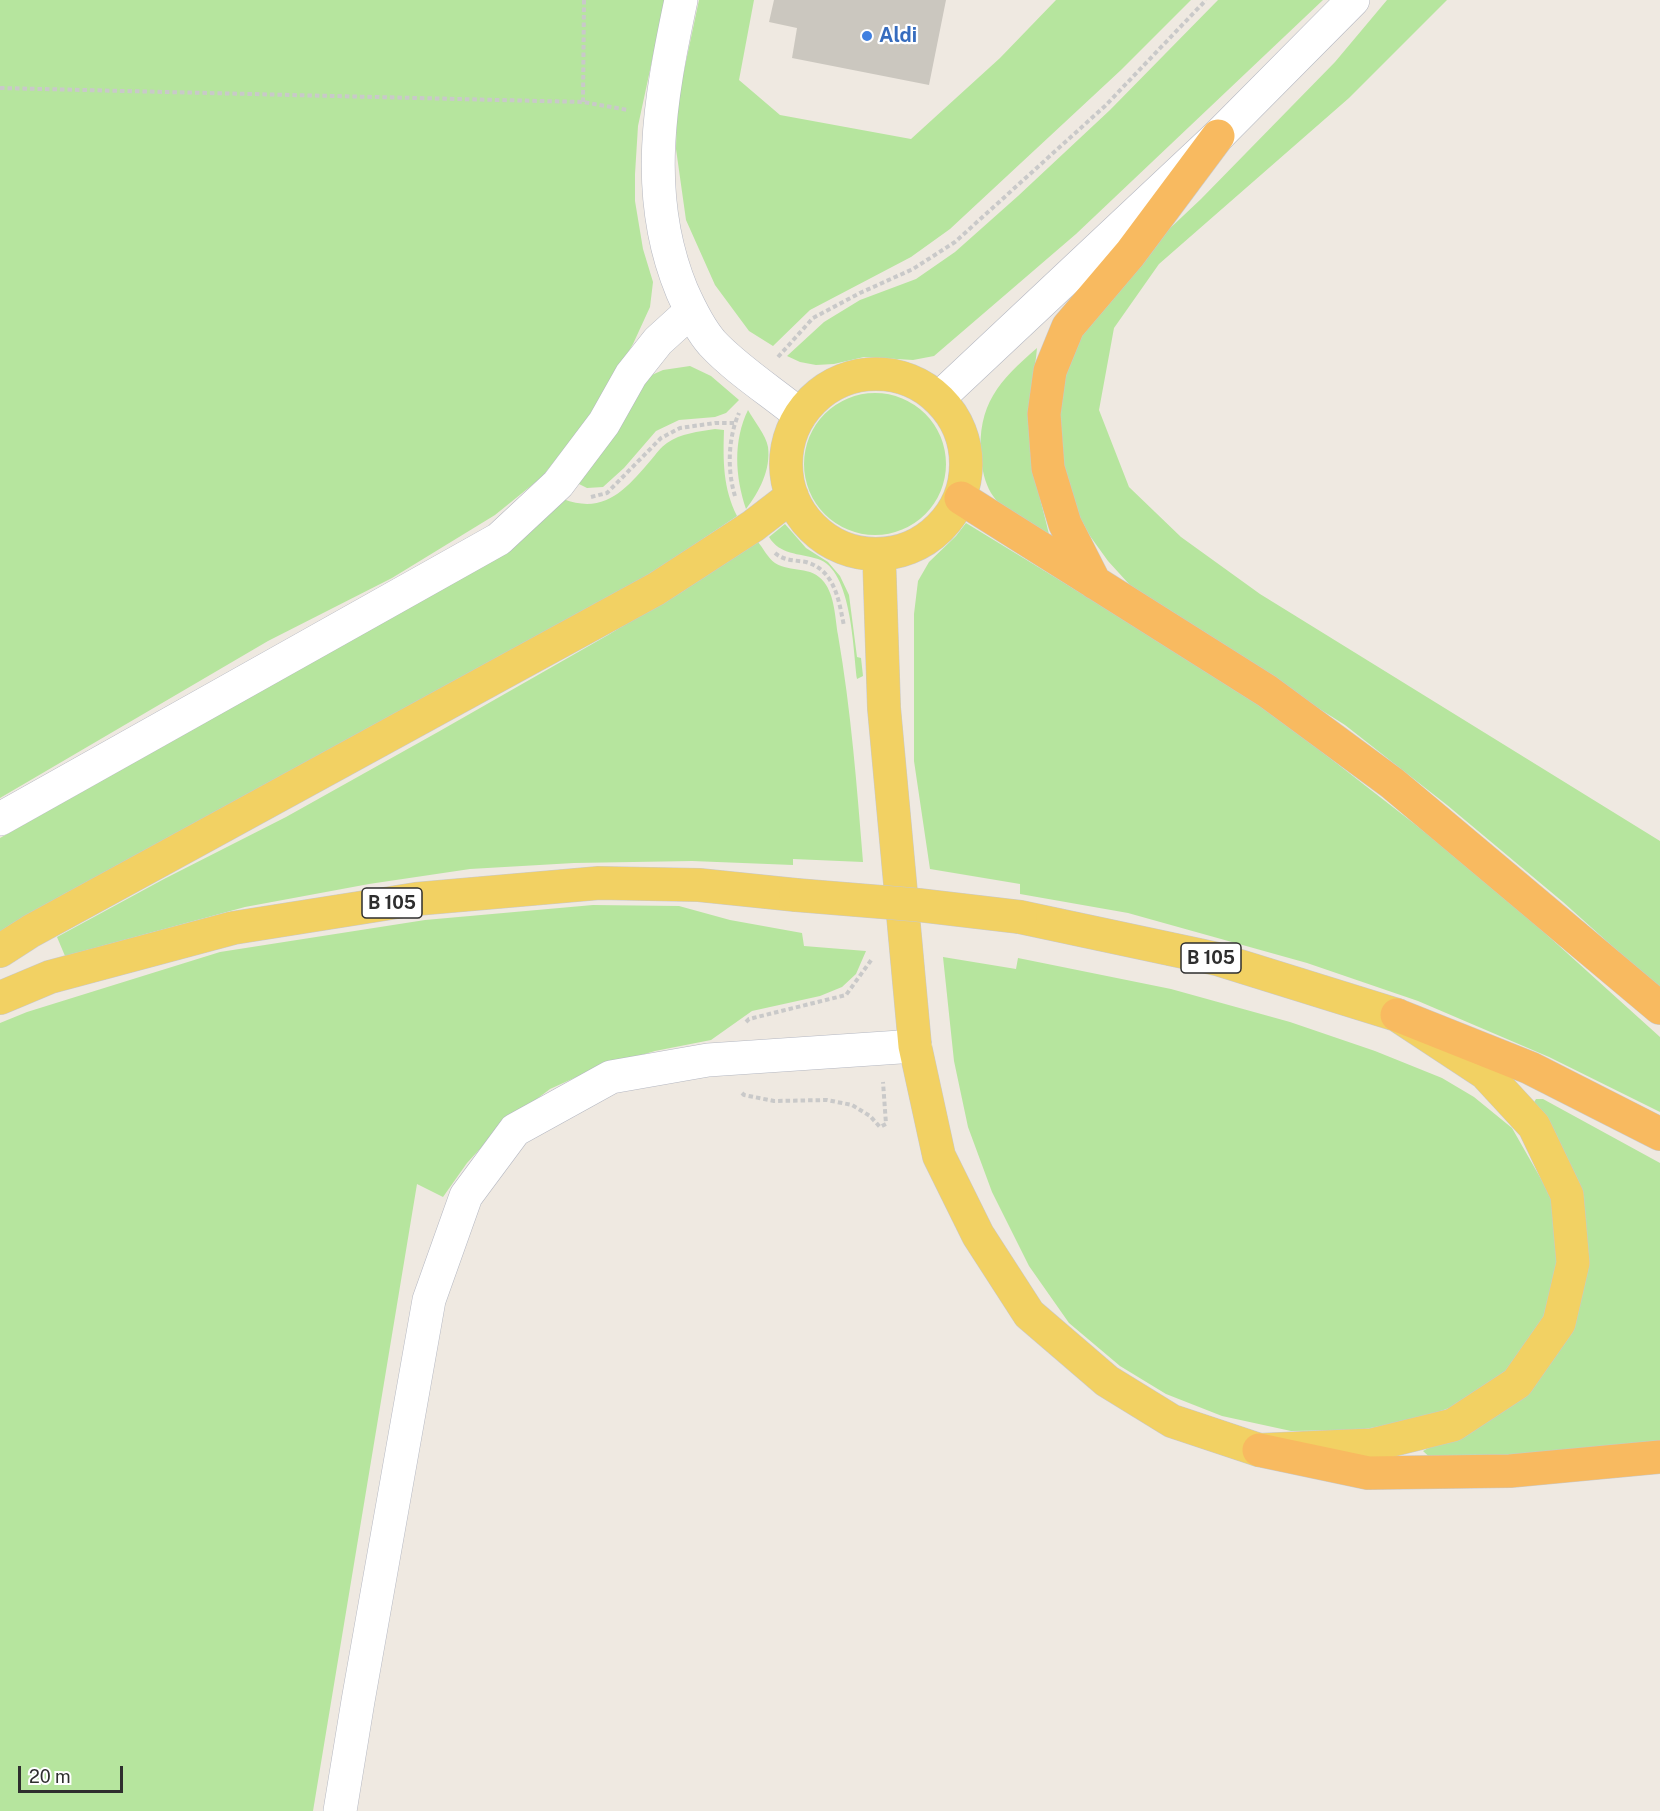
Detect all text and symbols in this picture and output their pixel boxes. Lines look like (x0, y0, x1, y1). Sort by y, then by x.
place label: Aldi (879, 24, 917, 48)
marker: Aldi (860, 29, 874, 43)
road number: B 105 (362, 888, 422, 918)
road number: B 105 (1181, 943, 1241, 973)
scale bar (21, 1754, 126, 1792)
text: 20 m (29, 1766, 71, 1787)

